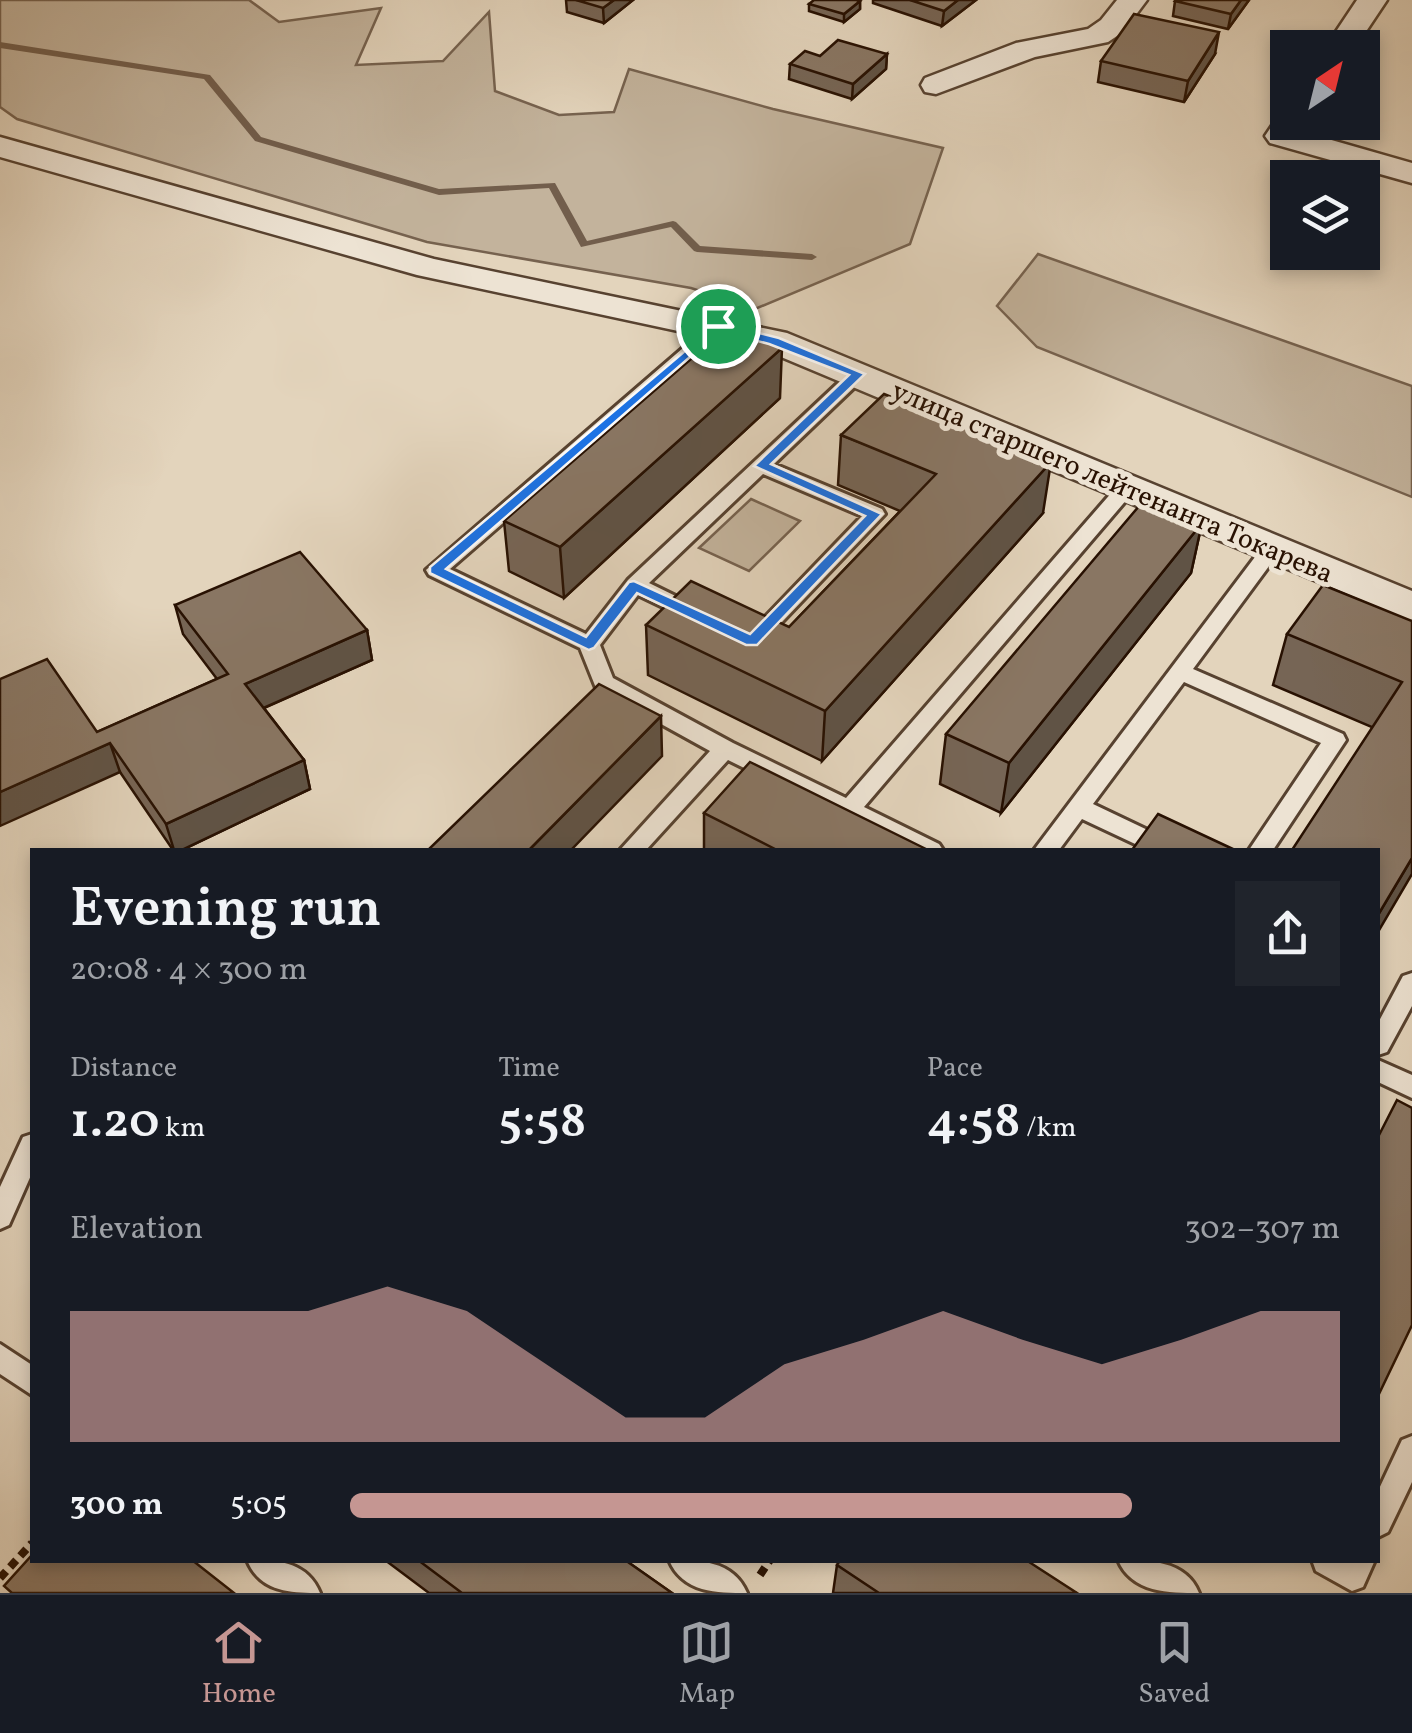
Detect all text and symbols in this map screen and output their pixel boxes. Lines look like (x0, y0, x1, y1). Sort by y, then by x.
north arrow (1270, 30, 1380, 140)
map controls (1270, 30, 1380, 270)
button: layers (1270, 160, 1380, 270)
pin (676, 284, 761, 369)
icon: arrive (691, 299, 746, 354)
street label: улица старшего лейтенанта Токарева (885, 372, 1339, 594)
text: Evening run (70, 873, 382, 949)
button: share (1235, 881, 1340, 986)
text: 20:08 · 4 × 300 m (70, 949, 307, 993)
text: Distance (70, 1049, 177, 1088)
text: Time (498, 1049, 560, 1088)
text: Pace (927, 1049, 983, 1088)
text: 1.20 (70, 1088, 160, 1158)
text: 5:58 (498, 1088, 586, 1158)
text: 4:58 (927, 1088, 1021, 1158)
text: km (160, 1109, 205, 1148)
text: /km (1021, 1109, 1077, 1148)
text: Elevation (70, 1208, 203, 1252)
text: 302–307 m (1184, 1208, 1340, 1252)
text: 300 m (70, 1484, 163, 1528)
text: 5:05 (230, 1484, 287, 1528)
tab: Home (202, 1615, 276, 1714)
tab: Map (679, 1615, 735, 1714)
tab: Saved (1138, 1615, 1210, 1714)

